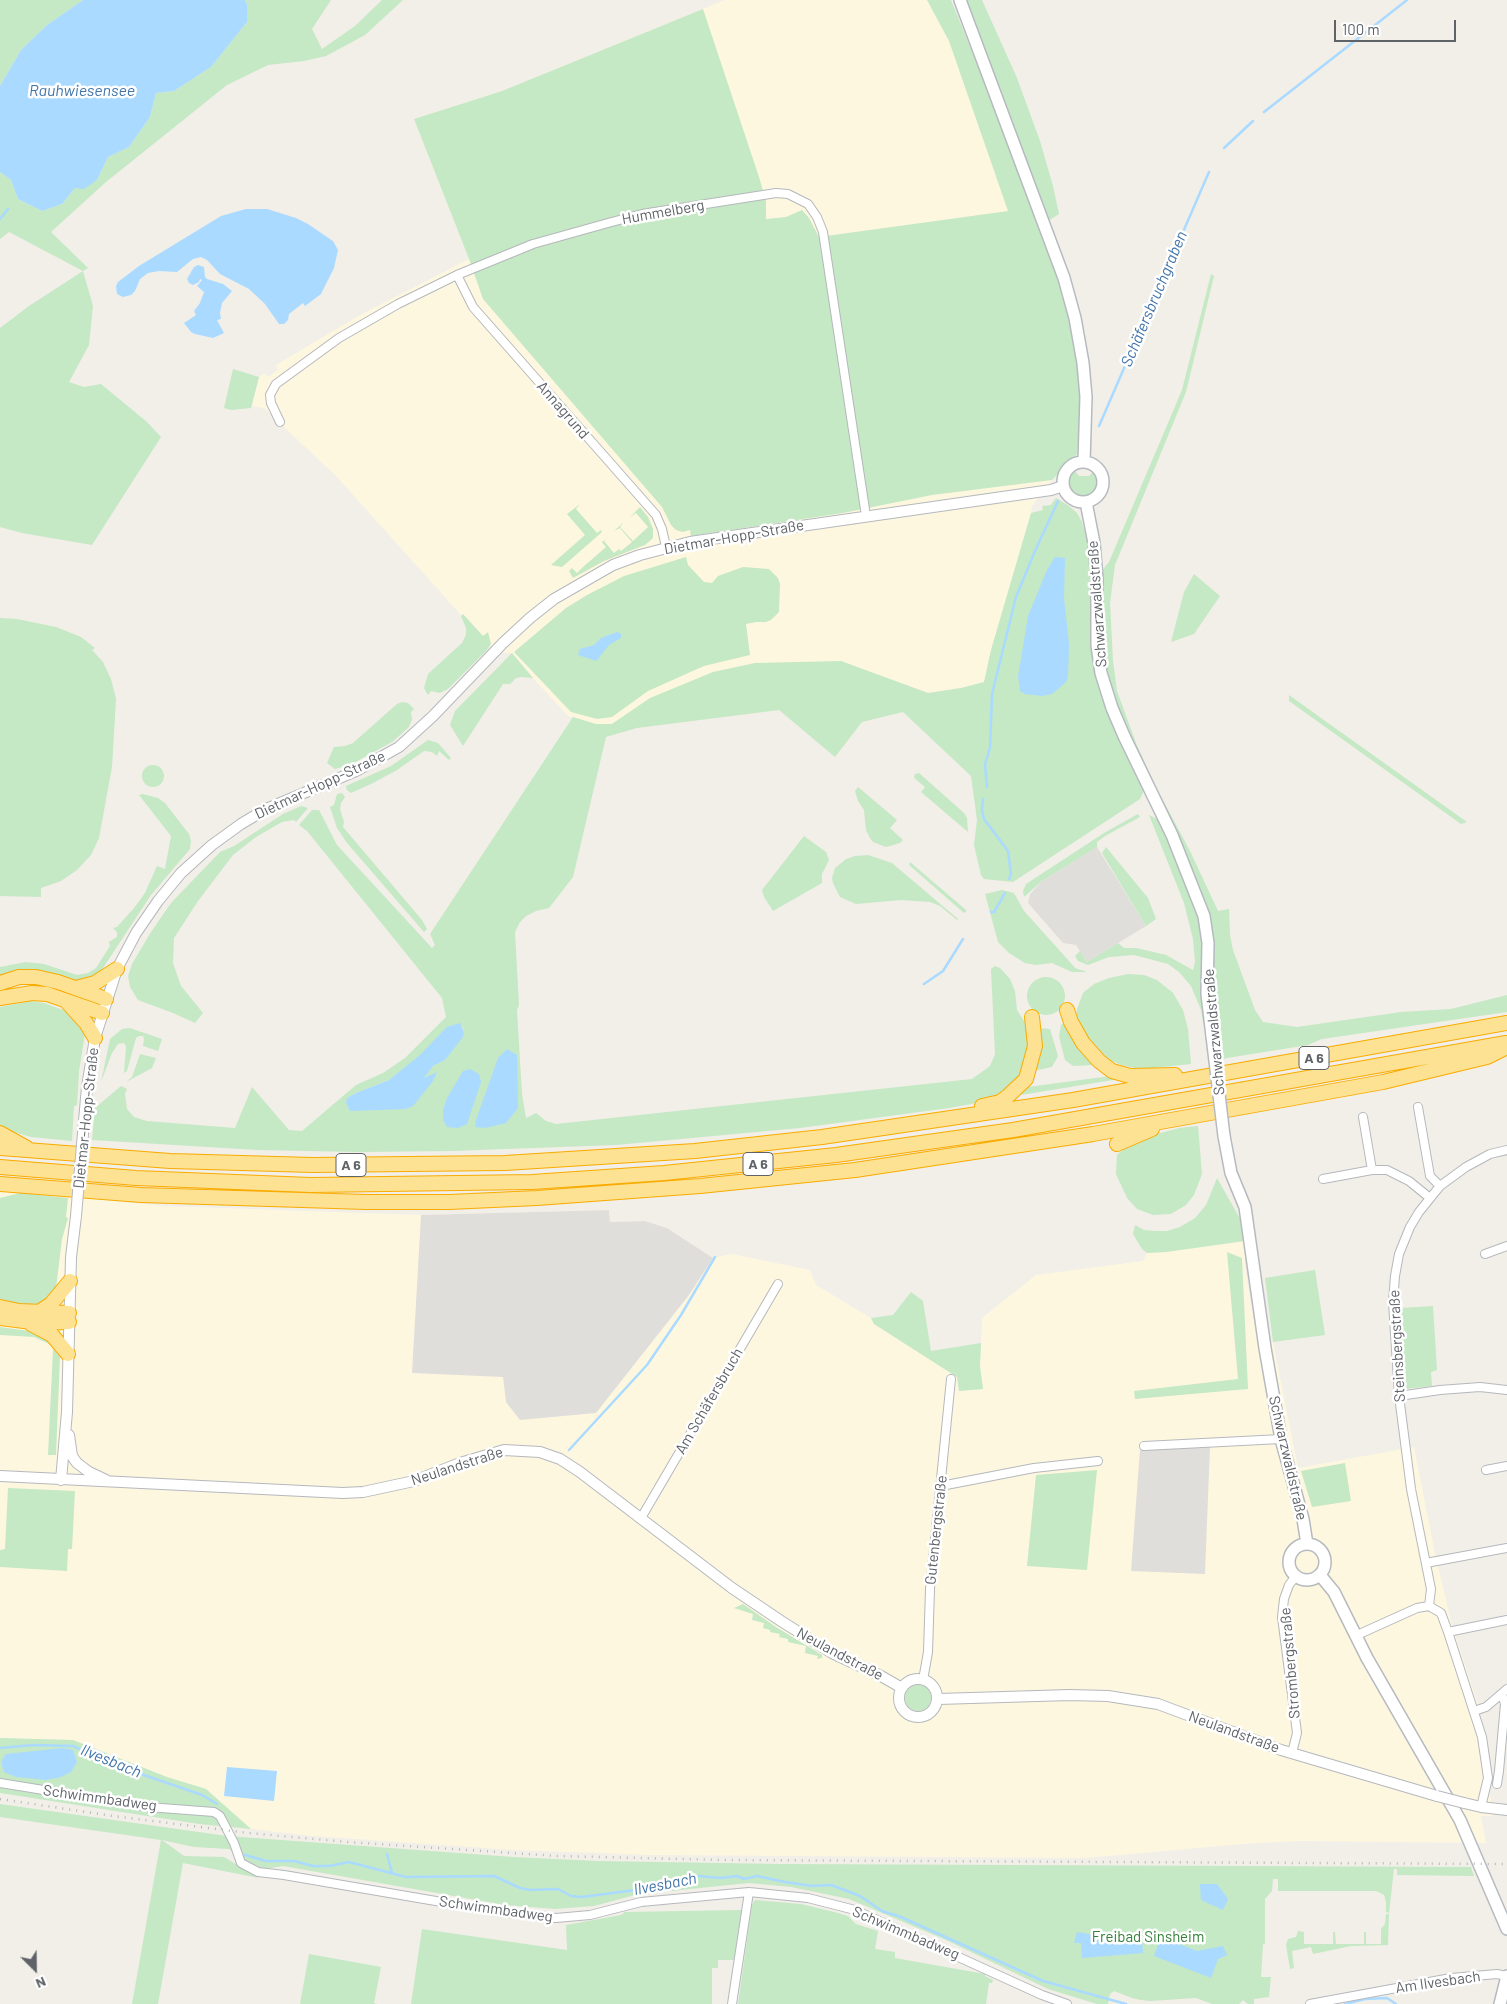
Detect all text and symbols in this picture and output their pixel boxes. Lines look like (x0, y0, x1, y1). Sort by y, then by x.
scale bar (1337, 10, 1460, 42)
text: 100 m (1342, 20, 1380, 38)
water label: Rauhwiesensee (29, 81, 135, 101)
street label: Hummelberg (620, 196, 706, 228)
water label: Schäfersbruchgraben (1117, 228, 1191, 370)
street label: Annagrund (533, 377, 593, 443)
street label: Dietmar-Hopp-Straße (663, 516, 805, 558)
street label: Schwarzwaldstraße (1084, 540, 1110, 668)
street label: Dietmar-Hopp-Straße (252, 747, 388, 823)
street label: Schwarzwaldstraße (1199, 968, 1229, 1096)
road number: A 6 (1299, 1046, 1329, 1070)
street label: Dietmar-Hopp-Straße (70, 1047, 102, 1189)
road number: A 6 (743, 1152, 773, 1176)
road number: A 6 (336, 1154, 366, 1176)
street label: Steinsbergstraße (1385, 1289, 1409, 1403)
street label: Am Schäfersbruch (671, 1345, 747, 1457)
street label: Schwarzwaldstraße (1265, 1394, 1311, 1522)
street label: Neulandstraße (409, 1443, 505, 1489)
street label: Gutenbergstraße (921, 1474, 951, 1586)
street label: Strombergstraße (1276, 1607, 1304, 1719)
street label: Neulandstraße (794, 1624, 886, 1684)
street label: Neulandstraße (1186, 1707, 1282, 1757)
water label: Ilvesbach (78, 1740, 144, 1782)
street label: Schwimmbadweg (42, 1781, 158, 1815)
water label: Ilvesbach (632, 1869, 698, 1899)
street label: Schwimmbadweg (438, 1892, 554, 1926)
street label: Schwimmbadweg (850, 1902, 962, 1964)
park label: Freibad Sinsheim (1092, 1928, 1204, 1946)
north arrow (10, 1944, 60, 1994)
street label: Am Ilvesbach (1394, 1967, 1482, 1997)
text: N (33, 1974, 49, 1993)

